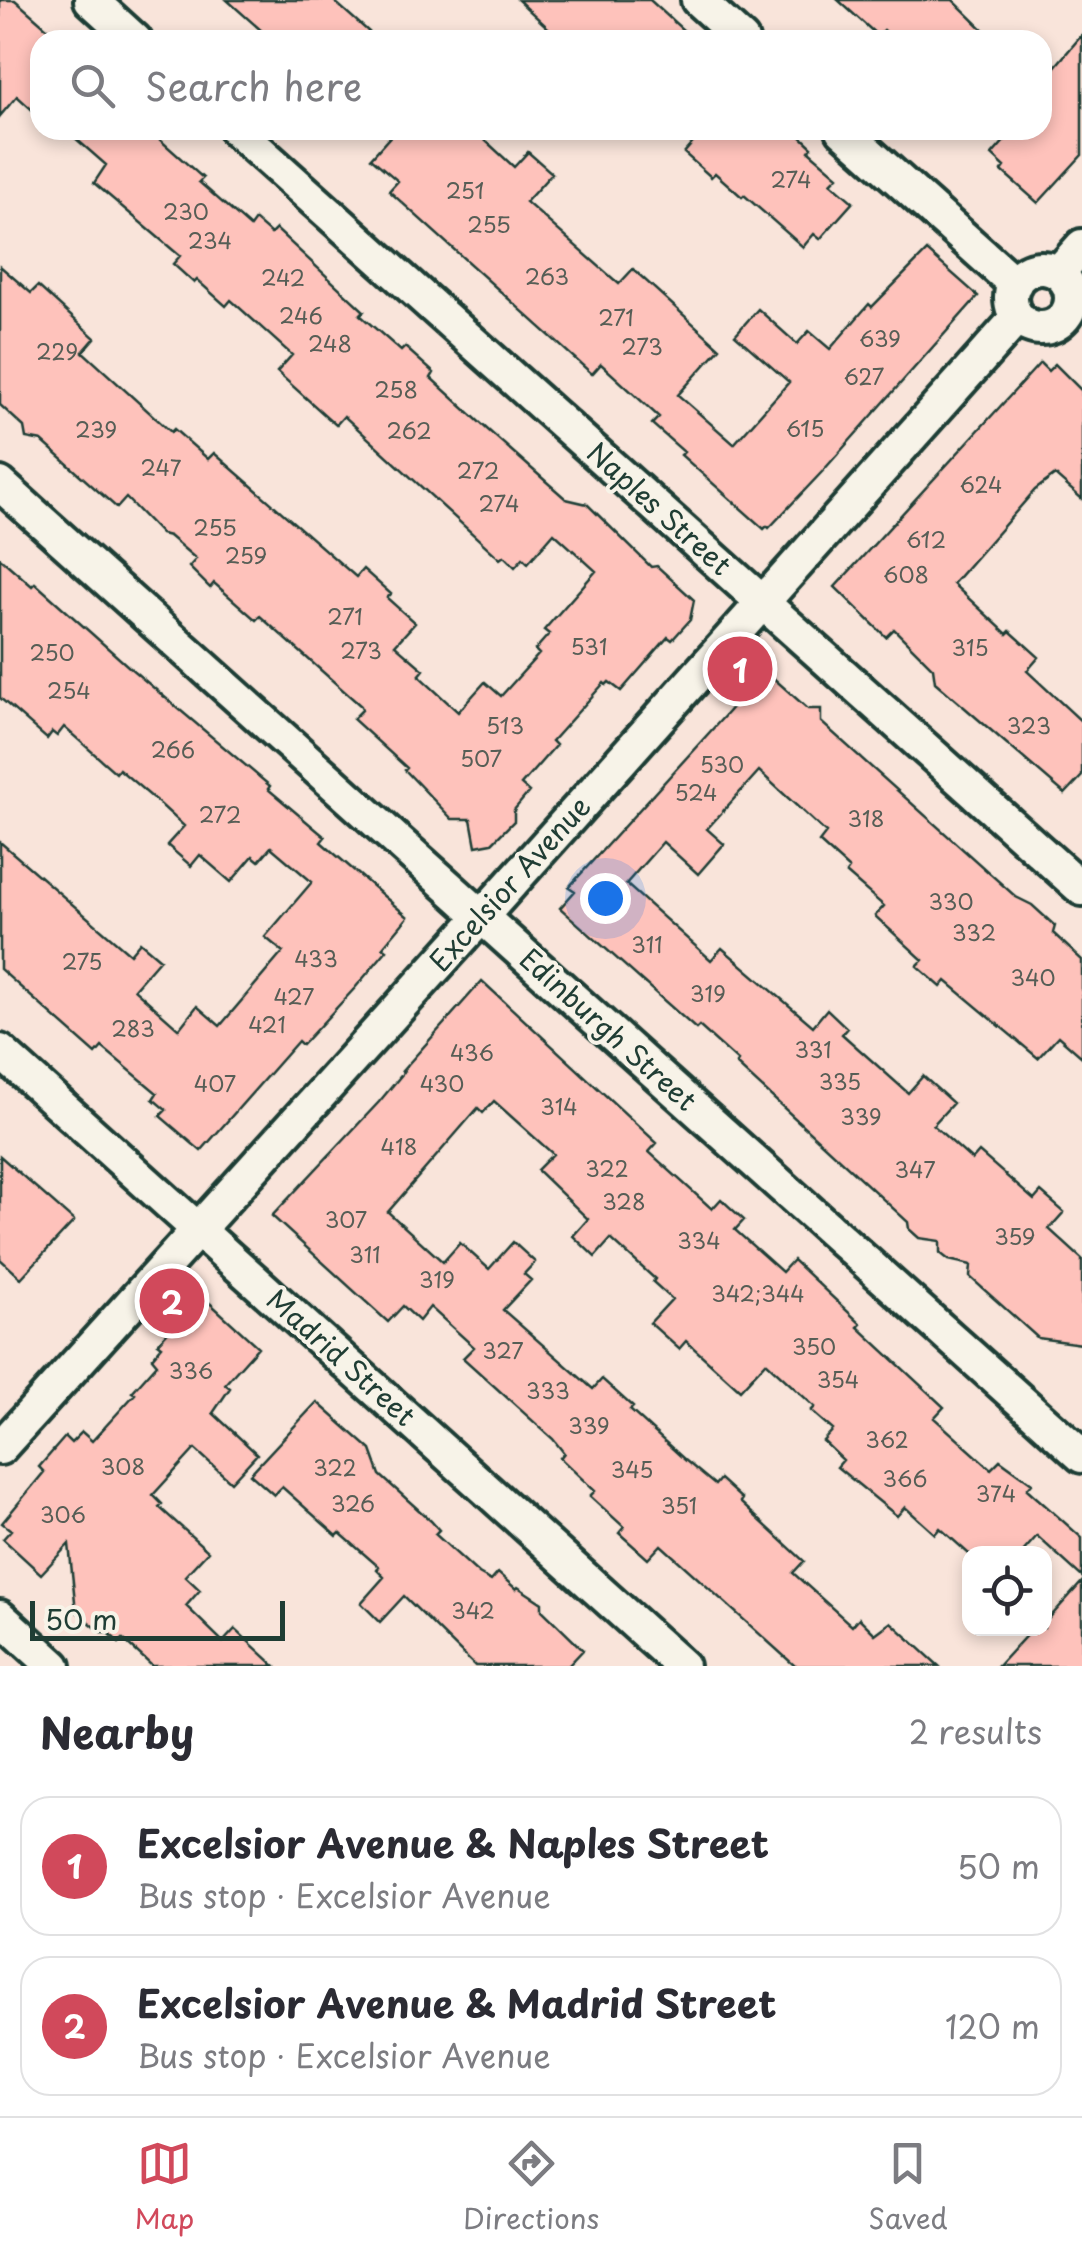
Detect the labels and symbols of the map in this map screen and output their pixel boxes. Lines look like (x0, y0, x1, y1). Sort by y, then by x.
house number: 274 (770, 162, 812, 195)
house number: 251 (446, 173, 484, 206)
house number: 230 (163, 194, 209, 227)
house number: 255 (467, 207, 511, 240)
house number: 234 (188, 223, 232, 256)
house number: 263 (525, 259, 569, 292)
house number: 242 (261, 260, 305, 293)
house number: 246 (279, 298, 323, 331)
house number: 271 (598, 300, 634, 333)
house number: 639 (859, 321, 901, 354)
house number: 248 (308, 326, 352, 359)
house number: 273 (621, 329, 663, 362)
house number: 229 (36, 334, 78, 367)
house number: 627 (844, 359, 884, 392)
house number: 258 (374, 372, 418, 405)
house number: 615 (786, 411, 824, 444)
house number: 239 (75, 412, 117, 445)
house number: 262 (387, 413, 432, 446)
street label: Naples Street (578, 431, 742, 585)
house number: 247 (141, 450, 182, 483)
house number: 272 (457, 453, 499, 486)
house number: 624 (960, 467, 1002, 500)
house number: 274 (478, 486, 520, 519)
house number: 255 (193, 510, 237, 543)
house number: 612 (906, 522, 946, 555)
house number: 259 (225, 538, 267, 571)
house number: 608 (883, 557, 929, 590)
house number: 271 (327, 599, 363, 632)
house number: 531 (571, 629, 607, 662)
house number: 315 (951, 630, 989, 663)
pin: 1 (708, 632, 772, 706)
house number: 273 (340, 633, 382, 666)
house number: 250 (29, 635, 75, 668)
house number: 254 (47, 673, 91, 706)
house number: 513 (486, 708, 524, 741)
house number: 323 (1007, 708, 1051, 741)
house number: 266 (151, 732, 195, 765)
house number: 507 (460, 741, 502, 774)
house number: 530 (700, 747, 744, 780)
house number: 524 (674, 775, 718, 808)
street label: Excelsior Avenue (418, 786, 600, 980)
house number: 272 (199, 797, 241, 830)
house number: 318 (848, 801, 884, 834)
your location (580, 873, 631, 924)
house number: 330 (929, 884, 974, 917)
house number: 332 (952, 915, 996, 948)
house number: 311 (631, 927, 663, 960)
street label: Edinburgh Street (511, 937, 707, 1120)
house number: 433 (294, 941, 338, 974)
house number: 275 (62, 944, 102, 977)
house number: 340 (1010, 960, 1056, 993)
house number: 319 (690, 976, 726, 1009)
house number: 427 (274, 979, 314, 1012)
house number: 421 (248, 1007, 286, 1040)
house number: 283 (111, 1011, 155, 1044)
house number: 331 (794, 1032, 832, 1065)
house number: 436 (450, 1035, 494, 1068)
house number: 335 (819, 1064, 861, 1097)
house number: 407 (194, 1066, 236, 1099)
house number: 430 (420, 1066, 464, 1099)
house number: 314 (540, 1089, 578, 1122)
house number: 339 (840, 1099, 882, 1132)
house number: 418 (381, 1129, 417, 1162)
house number: 322 (585, 1151, 629, 1184)
house number: 347 (894, 1152, 936, 1185)
house number: 328 (602, 1184, 646, 1217)
house number: 307 (325, 1202, 367, 1235)
house number: 359 (994, 1219, 1036, 1252)
house number: 334 (677, 1223, 721, 1256)
house number: 311 (349, 1237, 381, 1270)
house number: 319 (419, 1262, 455, 1295)
pin: 2 (140, 1264, 204, 1338)
house number: 342;344 (711, 1276, 805, 1309)
street label: Madrid Street (258, 1278, 426, 1436)
house number: 350 (792, 1329, 836, 1362)
house number: 327 (482, 1333, 524, 1366)
house number: 336 (169, 1353, 213, 1386)
house number: 354 (817, 1362, 859, 1395)
house number: 333 (526, 1373, 570, 1406)
house number: 339 (568, 1408, 610, 1441)
house number: 362 (865, 1422, 909, 1455)
house number: 308 (101, 1449, 145, 1482)
house number: 322 (313, 1450, 357, 1483)
house number: 345 (611, 1452, 653, 1485)
house number: 366 (883, 1461, 927, 1494)
house number: 374 (976, 1476, 1016, 1509)
house number: 326 (331, 1486, 375, 1519)
house number: 351 (661, 1488, 697, 1521)
house number: 306 (40, 1497, 86, 1530)
house number: 342 (451, 1593, 495, 1626)
scale bar (30, 1596, 285, 1640)

